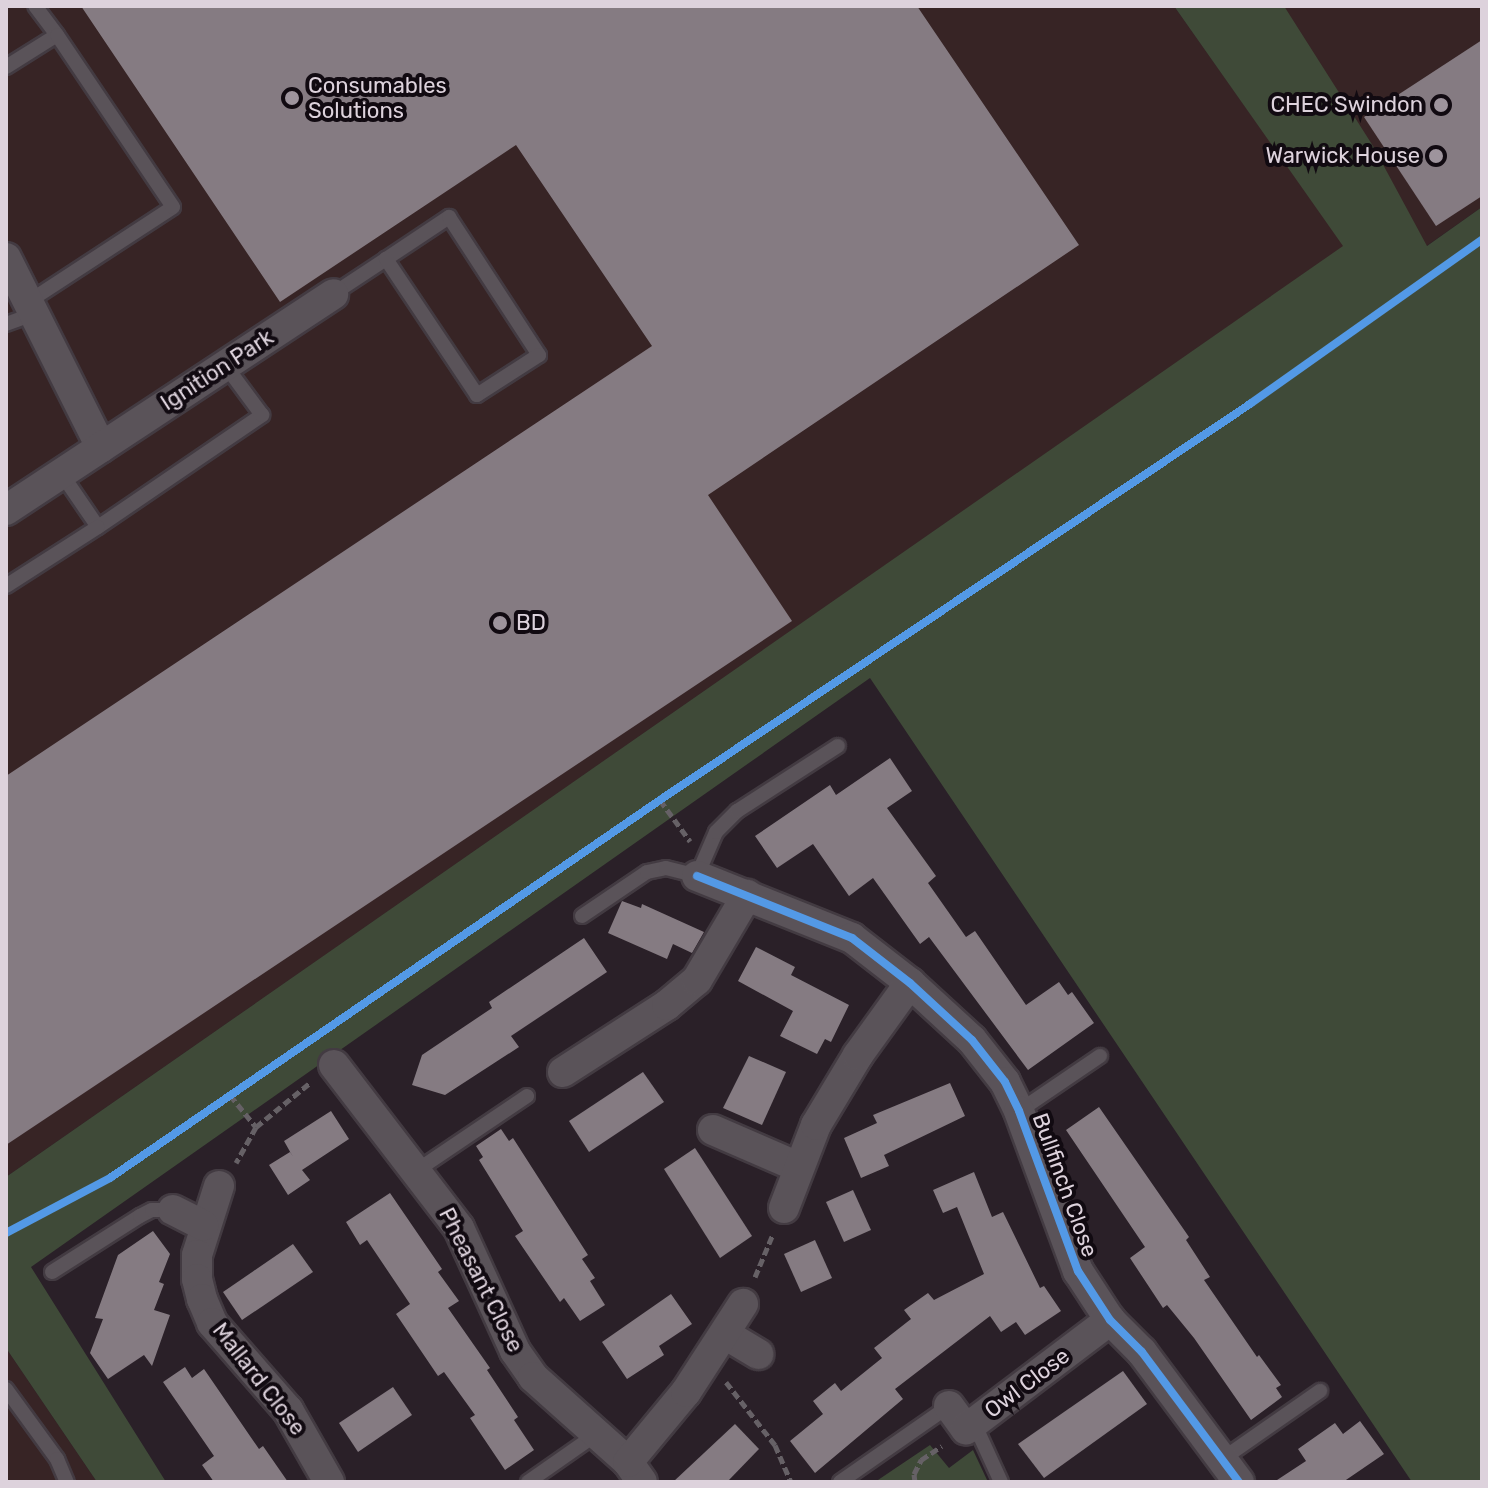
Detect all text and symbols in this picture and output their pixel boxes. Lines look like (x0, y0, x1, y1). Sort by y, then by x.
place label: Consumables Solutions (308, 72, 447, 124)
marker: Consumables Solutions (283, 89, 301, 107)
place label: CHEC Swindon (1270, 92, 1423, 118)
marker: CHEC Swindon (1430, 94, 1452, 116)
place label: Warwick House (1265, 143, 1420, 169)
marker: Warwick House (1427, 147, 1445, 165)
street label: Ignition Park (156, 324, 278, 416)
place label: BD (516, 610, 546, 636)
marker: BD (491, 614, 509, 632)
street label: Bullfinch Close (1027, 1109, 1103, 1261)
street label: Pheasant Close (433, 1203, 529, 1357)
street label: Mallard Close (207, 1318, 311, 1440)
street label: Owl Close (979, 1343, 1075, 1423)

